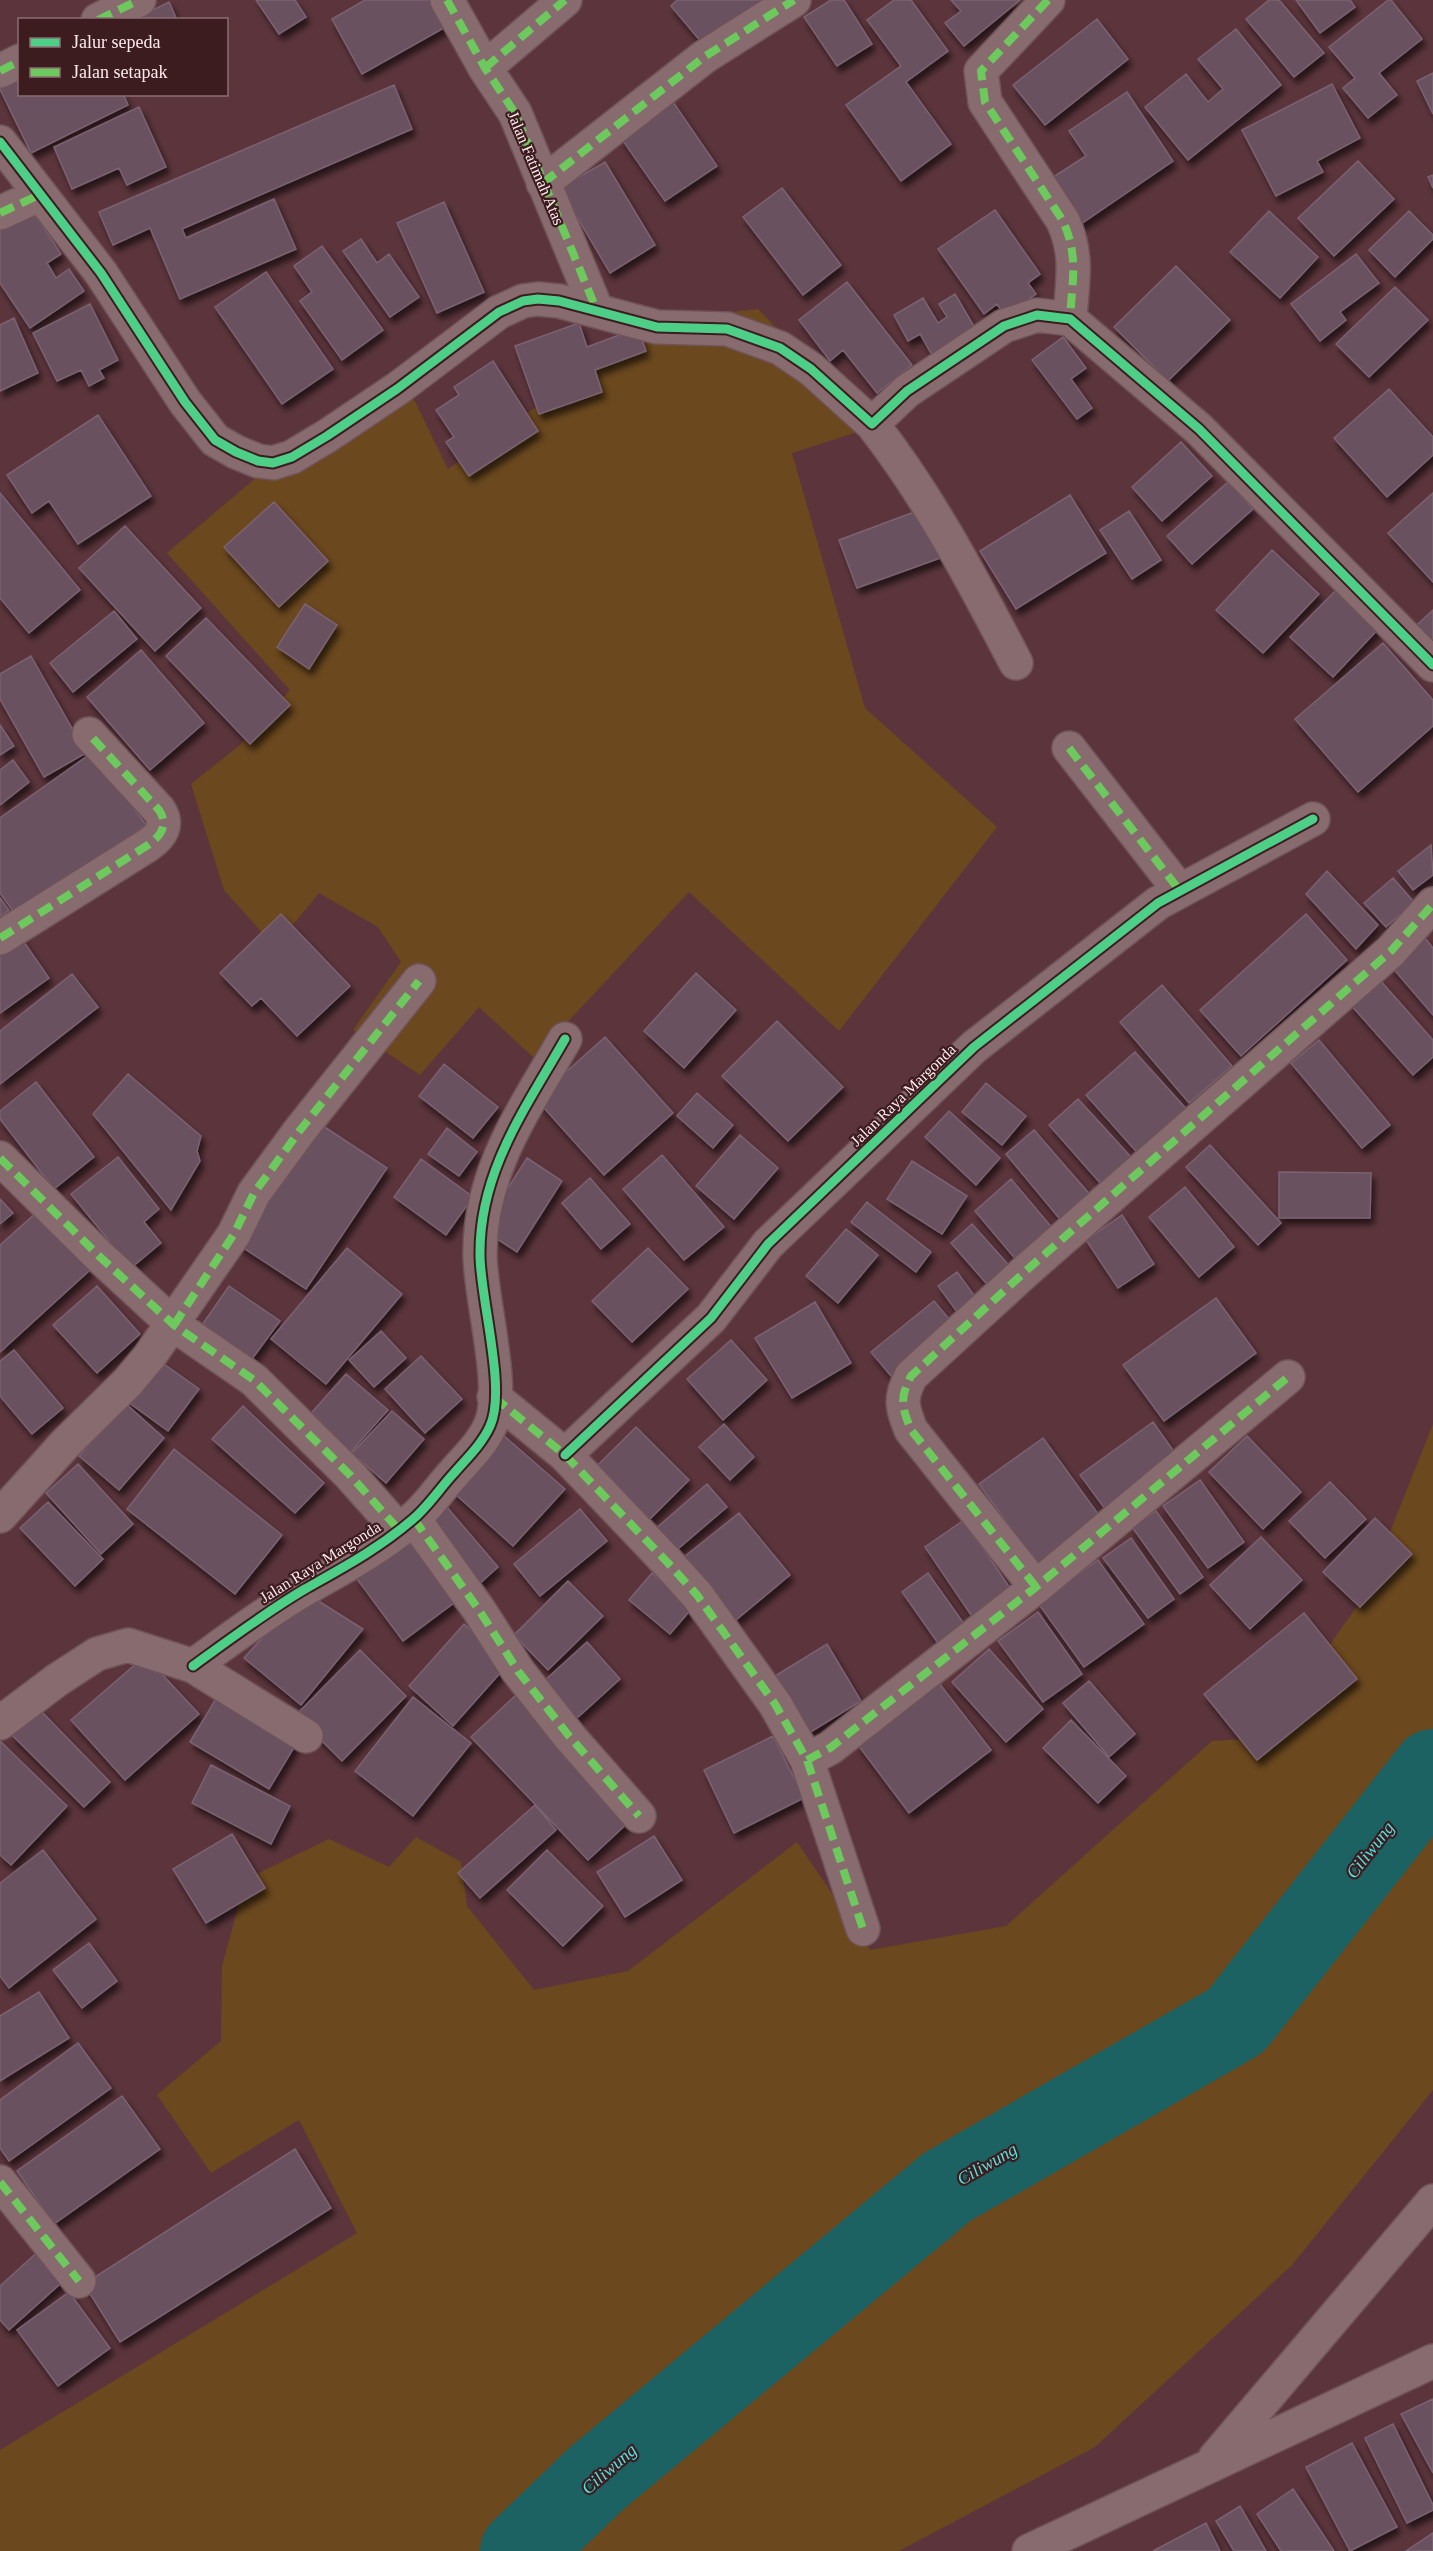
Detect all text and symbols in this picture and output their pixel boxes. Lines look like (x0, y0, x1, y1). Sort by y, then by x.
legend (18, 18, 228, 96)
text: Jalur sepeda (72, 32, 160, 52)
text: Jalan setapak (72, 62, 167, 82)
street label: Jalan Fatimah Atas (504, 109, 568, 227)
street label: Jalan Raya Margonda (847, 1041, 960, 1150)
street label: Jalan Raya Margonda (256, 1518, 384, 1607)
water label: Ciliwung (1342, 1818, 1398, 1882)
water label: Ciliwung (953, 2139, 1021, 2189)
water label: Ciliwung (578, 2440, 640, 2498)

